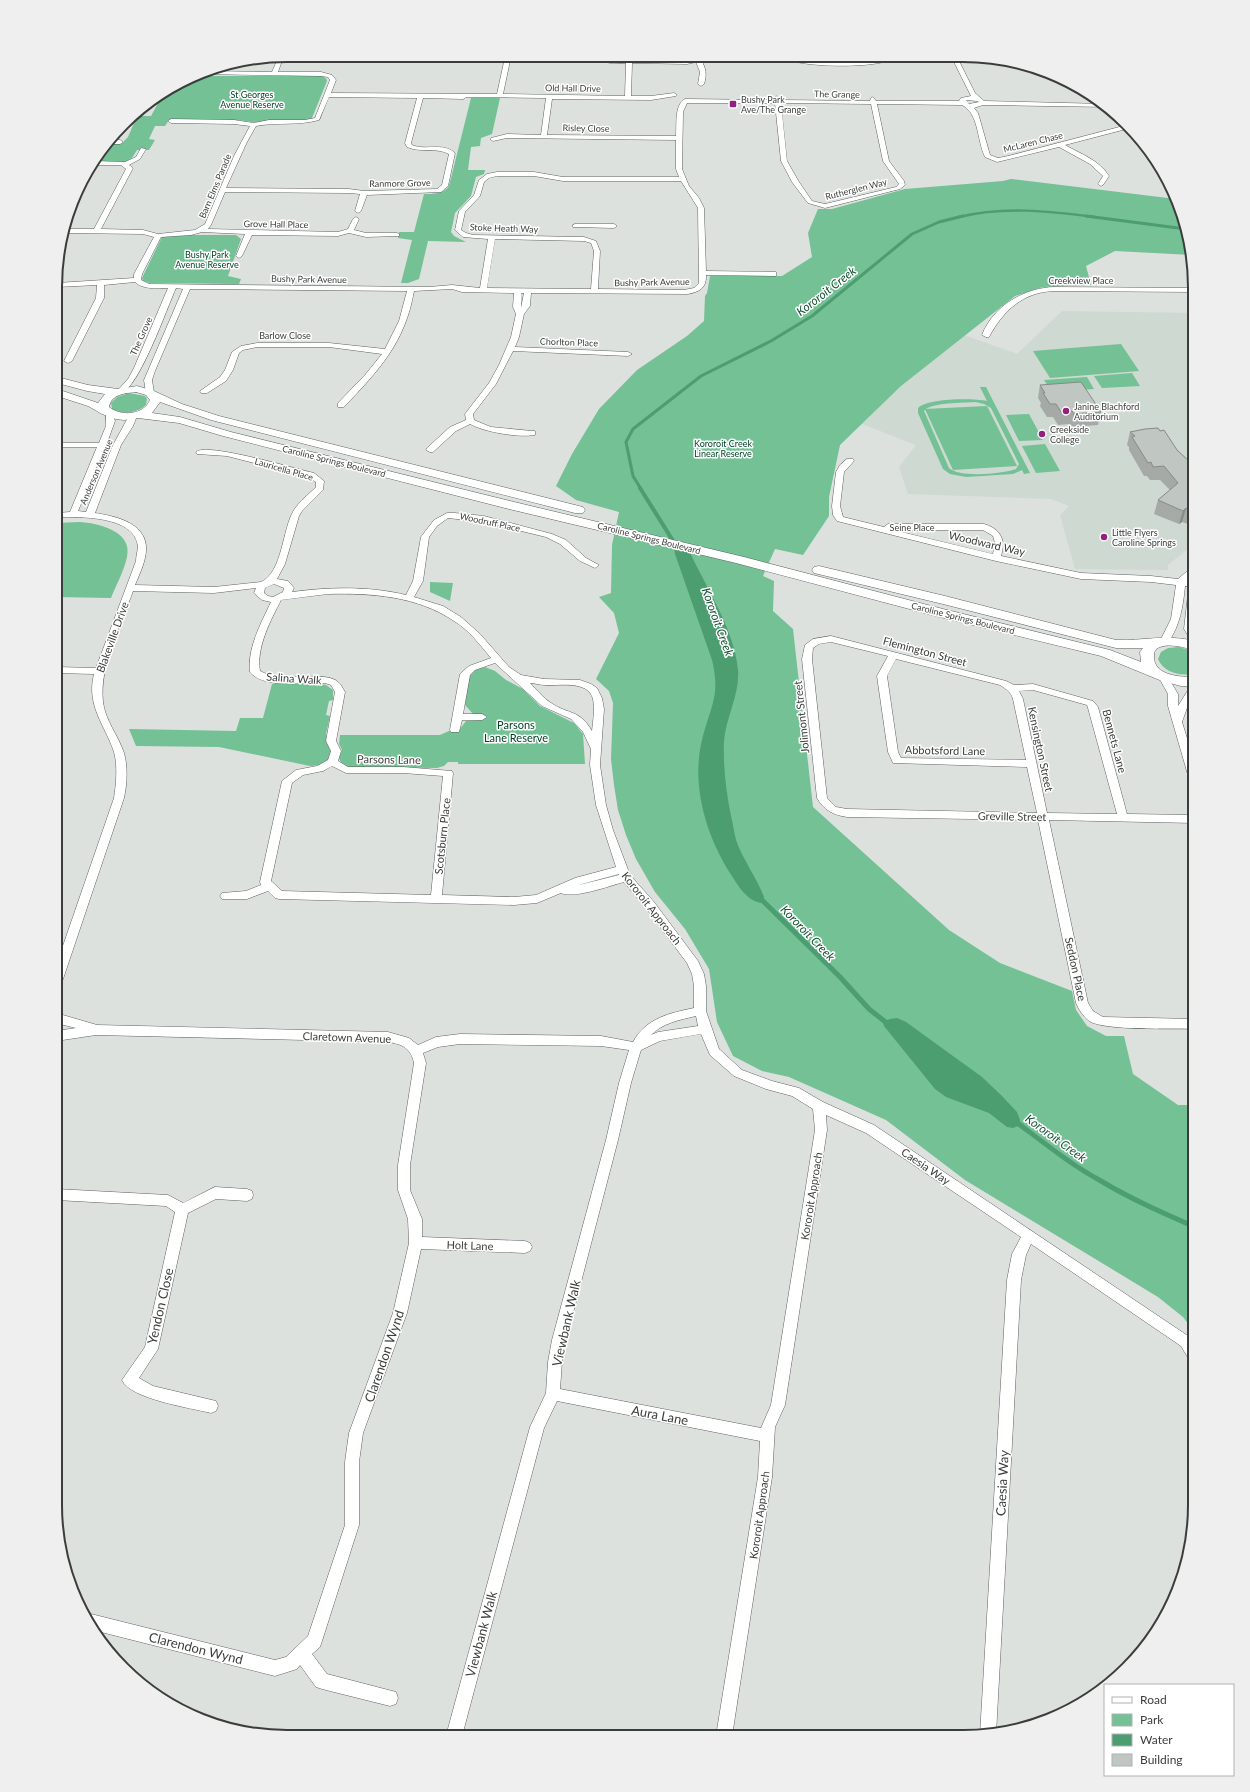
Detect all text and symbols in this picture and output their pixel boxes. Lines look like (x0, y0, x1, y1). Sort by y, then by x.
street label: Old Hall Drive (545, 82, 601, 94)
street label: The Grange (814, 88, 860, 100)
park label: St Georges Avenue Reserve (220, 89, 284, 110)
place label: Bushy Park Ave/The Grange (741, 94, 806, 115)
marker: Bushy Park Ave/The Grange (728, 99, 738, 109)
street label: Risley Close (562, 122, 610, 134)
street label: McLaren Chase (1002, 129, 1064, 155)
street label: Barn Elms Parade (196, 152, 234, 220)
street label: Rutherglen Way (824, 176, 888, 202)
street label: Ranmore Grove (369, 177, 431, 189)
street label: Grove Hall Place (243, 218, 309, 230)
street label: Stoke Heath Way (470, 221, 539, 235)
park label: Bushy Park Avenue Reserve (175, 249, 239, 270)
water label: Kororoit Creek (793, 263, 859, 319)
street label: Bushy Park Avenue (271, 273, 347, 285)
street label: Creekview Place (1049, 275, 1114, 286)
street label: Bushy Park Avenue (614, 276, 690, 288)
street label: The Grove (128, 315, 154, 357)
street label: Barlow Close (259, 330, 311, 341)
street label: Chorlton Place (540, 335, 598, 349)
place label: Janine Blachford Auditorium (1074, 401, 1139, 422)
marker: Janine Blachford Auditorium (1061, 406, 1071, 416)
place label: Creekside College (1050, 424, 1089, 445)
marker: Creekside College (1037, 429, 1047, 439)
street label: Anderson Avenue (77, 437, 115, 506)
park label: Kororoit Creek Linear Reserve (694, 438, 752, 459)
street label: Caroline Springs Boulevard (281, 443, 387, 479)
street label: Lauricella Place (253, 455, 315, 483)
street label: Woodruff Place (459, 510, 521, 534)
street label: Caroline Springs Boulevard (596, 520, 702, 556)
street label: Seine Place (890, 522, 935, 533)
place label: Little Flyers Caroline Springs (1112, 527, 1176, 548)
street label: Woodward Way (948, 528, 1027, 558)
marker: Little Flyers Caroline Springs (1099, 532, 1109, 542)
water label: Kororoit Creek (699, 586, 737, 659)
street label: Blakeville Drive (93, 600, 131, 674)
street label: Caroline Springs Boulevard (910, 600, 1016, 636)
street label: Flemington Street (882, 634, 968, 668)
street label: Salina Walk (266, 670, 322, 686)
street label: Jolimont Street (791, 680, 811, 754)
street label: Kensington Street (1026, 706, 1056, 793)
street label: Bennets Lane (1100, 708, 1130, 774)
park label: Parsons Lane Reserve (484, 718, 548, 744)
street label: Abbotsford Lane (905, 743, 985, 757)
street label: Parsons Lane (357, 752, 421, 766)
street label: Scotsburn Place (432, 797, 452, 875)
street label: Greville Street (978, 809, 1046, 823)
street label: Kororoit Approach (620, 869, 684, 947)
water label: Kororoit Creek (778, 902, 839, 964)
street label: Seddon Place (1063, 936, 1089, 1002)
street label: Claretown Avenue (302, 1029, 392, 1045)
water label: Kororoit Creek (1023, 1111, 1090, 1165)
street label: Caesia Way (899, 1145, 953, 1187)
street label: Kororoit Approach (798, 1151, 824, 1241)
street label: Holt Lane (446, 1238, 494, 1252)
street label: Yendon Close (143, 1266, 177, 1346)
street label: Viewbank Walk (548, 1278, 584, 1368)
street label: Clarendon Wynd (361, 1308, 407, 1404)
street label: Aura Lane (630, 1402, 690, 1428)
street label: Caesia Way (992, 1449, 1012, 1516)
street label: Kororoit Approach (746, 1470, 772, 1560)
street label: Viewbank Walk (462, 1589, 500, 1679)
street label: Clarendon Wynd (147, 1629, 245, 1667)
legend (1104, 1684, 1234, 1776)
text: Road (1140, 1692, 1167, 1707)
text: Park (1140, 1712, 1164, 1727)
text: Water (1140, 1732, 1173, 1747)
text: Building (1140, 1752, 1183, 1767)

